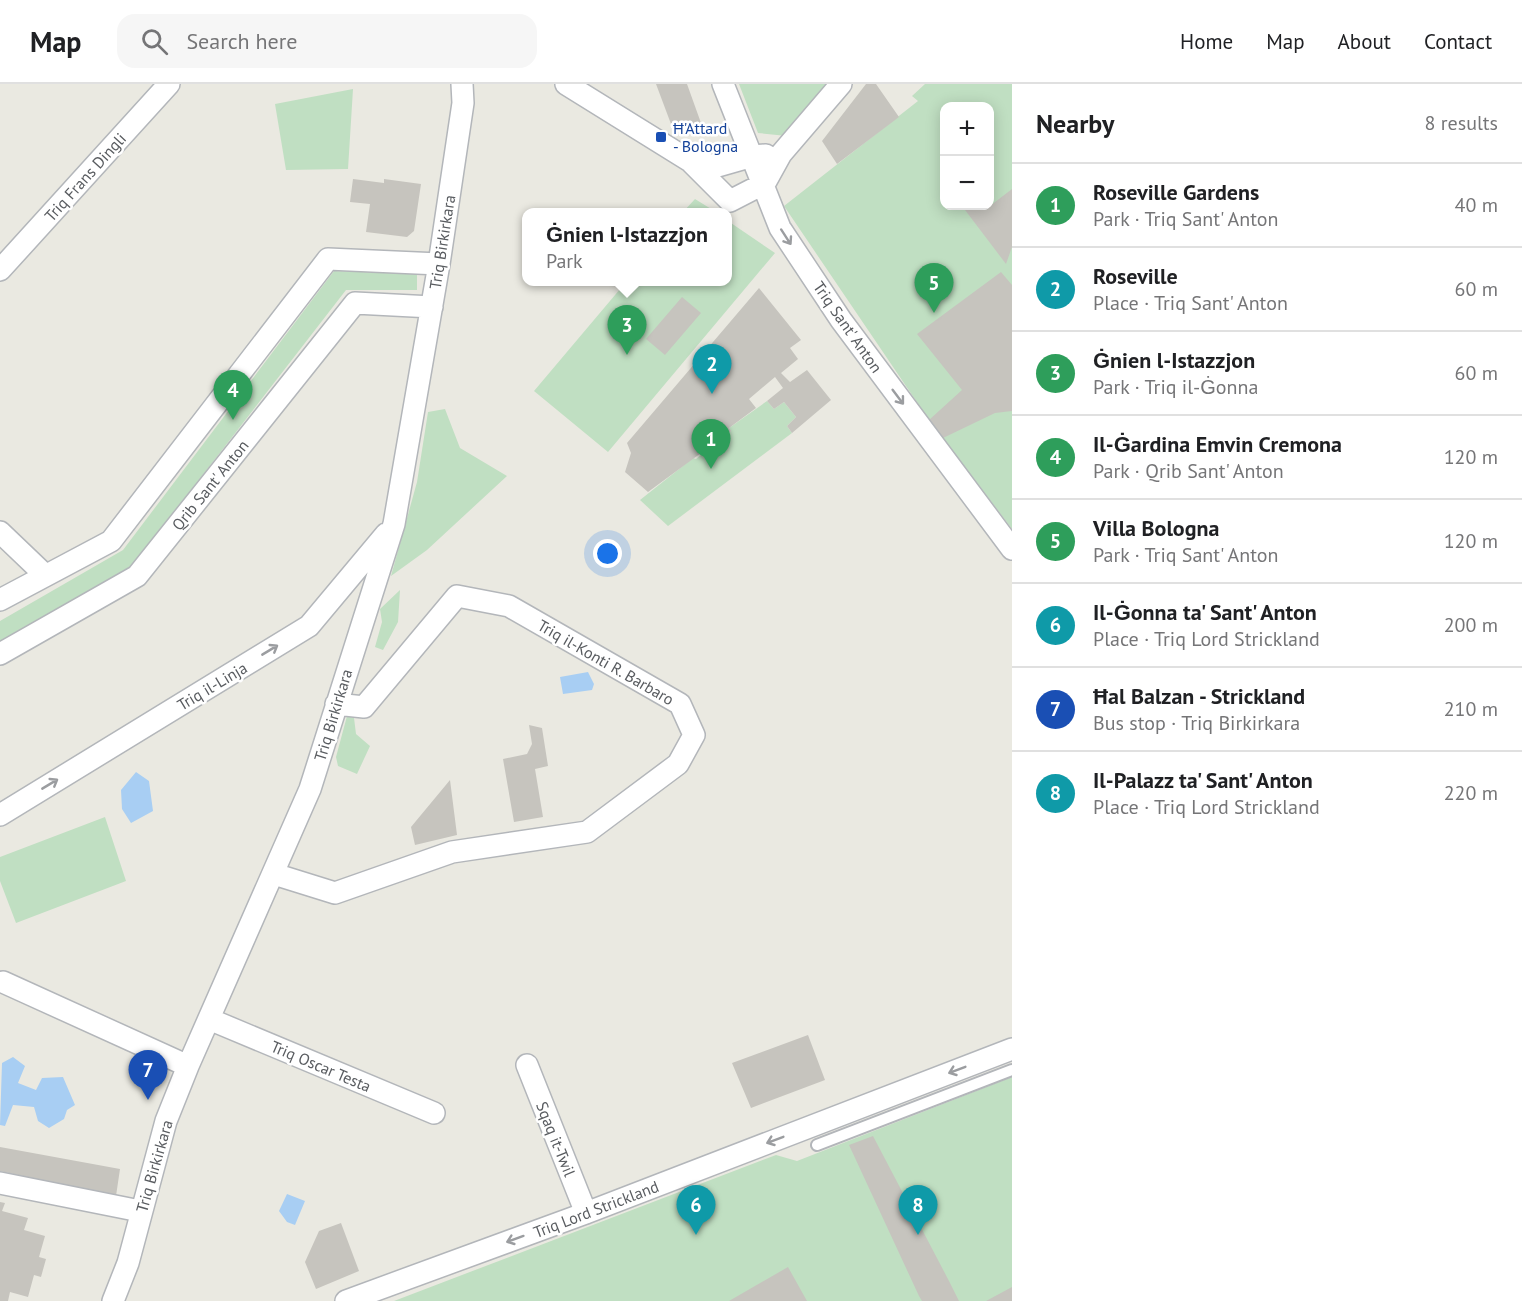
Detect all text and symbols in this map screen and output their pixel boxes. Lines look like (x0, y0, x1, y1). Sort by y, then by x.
search box (117, 14, 537, 68)
text: Map (30, 23, 81, 60)
icon: search (138, 25, 171, 58)
text: Search here (186, 27, 297, 55)
text: Home (1180, 28, 1233, 55)
text: Map (1266, 28, 1305, 55)
text: About (1338, 28, 1391, 55)
text: Contact (1424, 28, 1492, 55)
map controls (940, 102, 994, 210)
button: + (940, 102, 994, 156)
text: Nearby (1036, 107, 1114, 140)
text: 8 results (1425, 110, 1498, 136)
place label: Ħ'Attard - Bologna (673, 118, 738, 156)
street label: Triq Frans Dingli (40, 129, 130, 225)
marker: Ħ'Attard - Bologna (654, 130, 668, 144)
button: − (940, 156, 994, 210)
text: Roseville Gardens (1093, 178, 1259, 206)
text: 1 (1050, 192, 1061, 218)
text: 40 m (1455, 192, 1498, 218)
street label: Triq Birkirkara (425, 193, 459, 291)
text: Park · Triq Sant' Anton (1093, 206, 1278, 232)
popup (522, 208, 732, 286)
text: Ġnien l-Istazzjon (546, 220, 708, 248)
one-way arrow (780, 229, 793, 246)
text: Park (546, 248, 583, 274)
text: Roseville (1093, 262, 1178, 290)
pin: 5 (914, 264, 954, 313)
text: 2 (1050, 276, 1061, 302)
text: 60 m (1455, 276, 1498, 302)
street label: Triq Sant' Anton (809, 277, 887, 377)
text: Place · Triq Sant' Anton (1093, 290, 1288, 316)
pin: 3 (608, 306, 646, 355)
pin: 2 (692, 344, 732, 394)
text: Ġnien l-Istazzjon (1093, 346, 1255, 374)
text: 3 (1050, 360, 1061, 386)
text: 60 m (1455, 360, 1498, 386)
pin: 4 (214, 370, 252, 420)
text: Park · Triq il-Ġonna (1093, 374, 1258, 400)
one-way arrow (892, 389, 905, 405)
pin: 1 (692, 420, 730, 469)
text: Il-Ġardina Emvin Cremona (1093, 430, 1342, 458)
street label: Qrib Sant' Anton (167, 436, 253, 534)
text: 4 (1050, 444, 1061, 470)
text: 120 m (1444, 444, 1498, 470)
text: Park · Qrib Sant' Anton (1093, 458, 1284, 484)
text: Villa Bologna (1093, 514, 1219, 542)
text: 5 (1050, 528, 1061, 554)
text: 120 m (1444, 528, 1498, 554)
your location (593, 539, 622, 568)
text: Park · Triq Sant' Anton (1093, 542, 1278, 568)
text: Il-Ġonna ta' Sant' Anton (1093, 598, 1317, 626)
text: 6 (1050, 612, 1061, 638)
text: 200 m (1444, 612, 1498, 638)
street label: Triq il-Konti R. Barbaro (534, 615, 678, 709)
text: Place · Triq Lord Strickland (1093, 626, 1320, 652)
one-way arrow (261, 644, 278, 656)
street label: Triq il-Linja (173, 657, 251, 715)
street label: Triq Birkirkara (310, 667, 356, 763)
text: Ħal Balzan - Strickland (1093, 682, 1305, 710)
text: 7 (1050, 696, 1061, 722)
text: 210 m (1444, 696, 1498, 722)
text: Bus stop · Triq Birkirkara (1093, 710, 1300, 736)
text: Il-Palazz ta' Sant' Anton (1093, 766, 1313, 794)
one-way arrow (41, 778, 58, 790)
text: 8 (1050, 780, 1061, 806)
text: 220 m (1444, 780, 1498, 806)
text: Place · Triq Lord Strickland (1093, 794, 1320, 820)
street label: Triq Oscar Testa (268, 1036, 374, 1096)
pin: 7 (128, 1050, 168, 1100)
one-way arrow (949, 1065, 967, 1076)
street label: Sqaq it-Twil (532, 1099, 580, 1180)
street label: Triq Birkirkara (131, 1117, 177, 1215)
one-way arrow (767, 1136, 785, 1147)
street label: Triq Lord Strickland (531, 1176, 661, 1242)
pin: 6 (676, 1186, 716, 1235)
pin: 8 (898, 1186, 938, 1235)
one-way arrow (506, 1235, 524, 1246)

